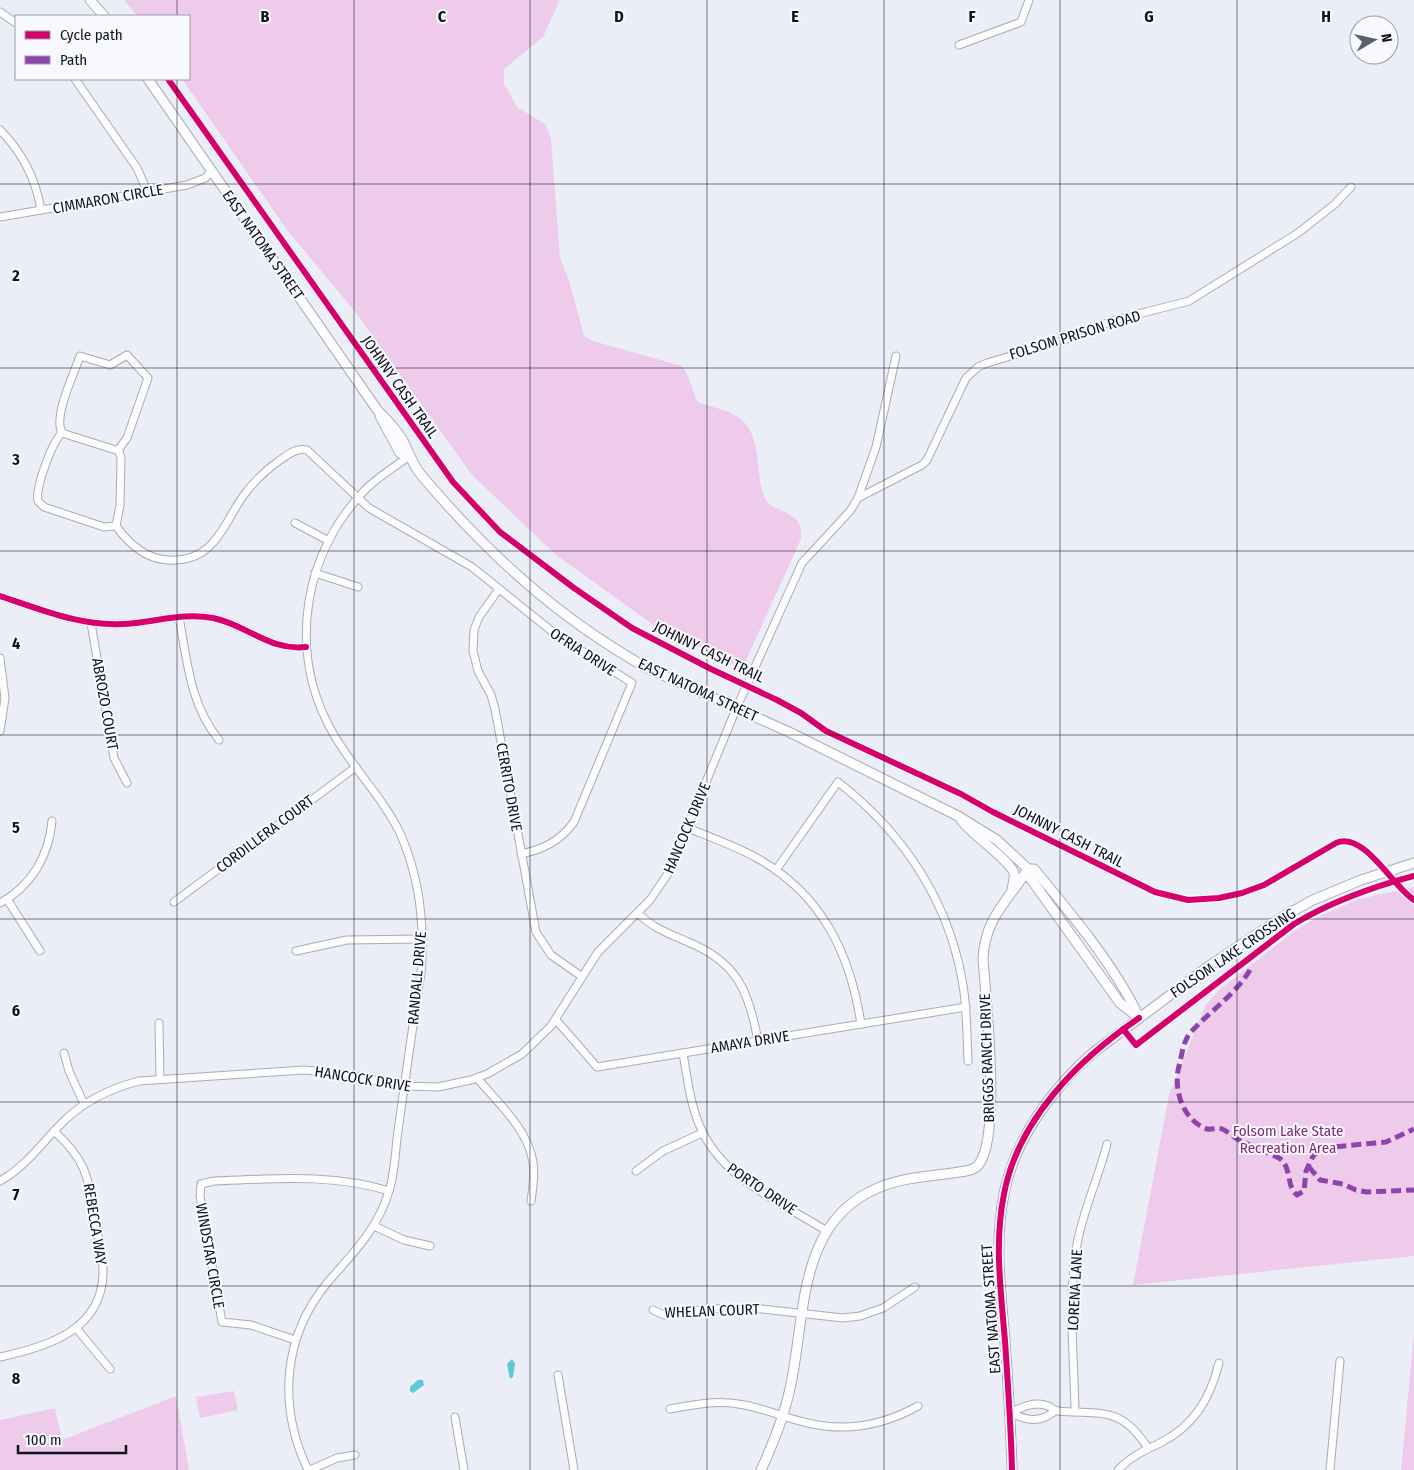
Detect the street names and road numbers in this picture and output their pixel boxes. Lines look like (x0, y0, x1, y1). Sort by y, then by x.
street label: CIMMARON CIRCLE (51, 180, 165, 218)
street label: EAST NATOMA STREET (218, 187, 308, 303)
street label: FOLSOM PRISON ROAD (1007, 306, 1143, 364)
street label: JOHNNY CASH TRAIL (358, 332, 442, 442)
street label: JOHNNY CASH TRAIL (651, 617, 768, 687)
street label: OFRIA DRIVE (547, 624, 619, 680)
street label: EAST NATOMA STREET (635, 654, 761, 726)
street label: ABROZO COURT (88, 657, 122, 752)
street label: CERRITO DRIVE (492, 741, 526, 833)
street label: HANCOCK DRIVE (660, 780, 714, 876)
street label: CORDILLERA COURT (213, 791, 318, 877)
street label: JOHNNY CASH TRAIL (1011, 801, 1127, 872)
street label: FOLSOM LAKE CROSSING (1167, 904, 1299, 1002)
street label: RANDALL DRIVE (404, 930, 430, 1026)
street label: BRIGGS RANCH DRIVE (976, 993, 998, 1123)
street label: AMAYA DRIVE (709, 1027, 791, 1057)
street label: HANCOCK DRIVE (313, 1062, 413, 1096)
street label: PORTO DRIVE (724, 1159, 800, 1219)
street label: REBECCA WAY (80, 1182, 110, 1267)
street label: WINDSTAR CIRCLE (192, 1202, 228, 1310)
street label: EAST NATOMA STREET (977, 1244, 1005, 1374)
street label: LORENA LANE (1064, 1249, 1086, 1331)
street label: WHELAN COURT (664, 1300, 760, 1322)

